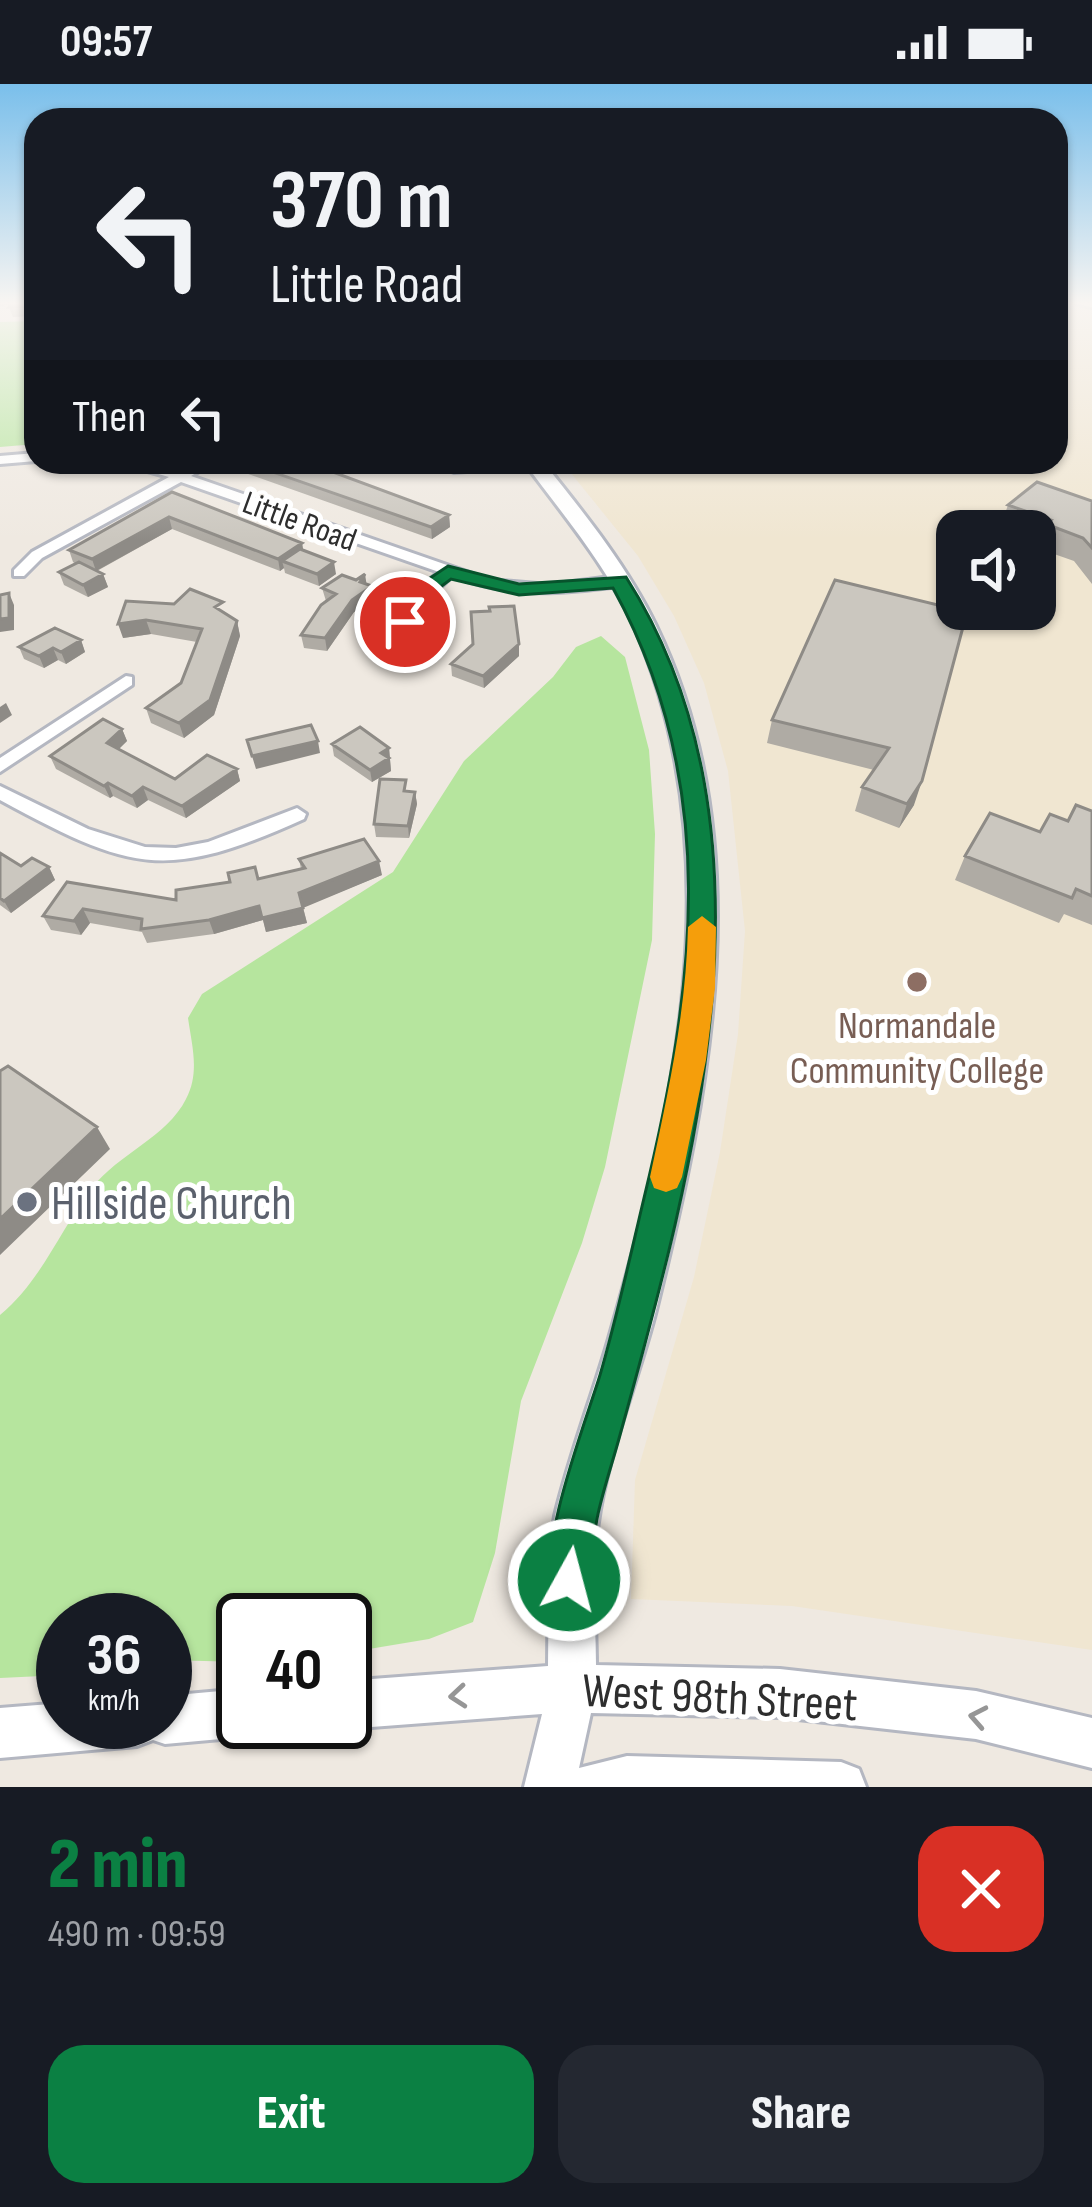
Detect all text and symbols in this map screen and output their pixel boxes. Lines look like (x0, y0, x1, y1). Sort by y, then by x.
text: 09:57 (60, 15, 152, 70)
text: 370 m (270, 151, 453, 252)
icon: left (72, 156, 228, 312)
text: Little Road (270, 253, 463, 318)
icon: left (170, 384, 236, 450)
text: Then (72, 390, 146, 445)
street label: Little Road (237, 483, 362, 561)
map controls (936, 510, 1056, 630)
button: sound (936, 510, 1056, 630)
pin (354, 571, 456, 673)
icon: arrive (372, 589, 438, 655)
marker: Normandale Community College (904, 969, 930, 995)
place label: Normandale Community College (790, 1003, 1044, 1095)
place label: Hillside Church (51, 1176, 292, 1233)
marker: Hillside Church (14, 1189, 40, 1215)
position arrow (506, 1517, 632, 1643)
speed limit sign: 40 (216, 1593, 372, 1749)
text: 36 (86, 1620, 142, 1692)
street label: West 98th Street (581, 1663, 859, 1734)
text: km/h (88, 1683, 140, 1719)
one-way arrow (448, 1683, 467, 1708)
one-way arrow (969, 1705, 989, 1731)
text: 2 min (48, 1822, 188, 1909)
button: close (918, 1826, 1044, 1952)
text: 490 m · 09:59 (48, 1911, 225, 1958)
button: Exit (48, 2045, 534, 2183)
button: Share (558, 2045, 1044, 2183)

